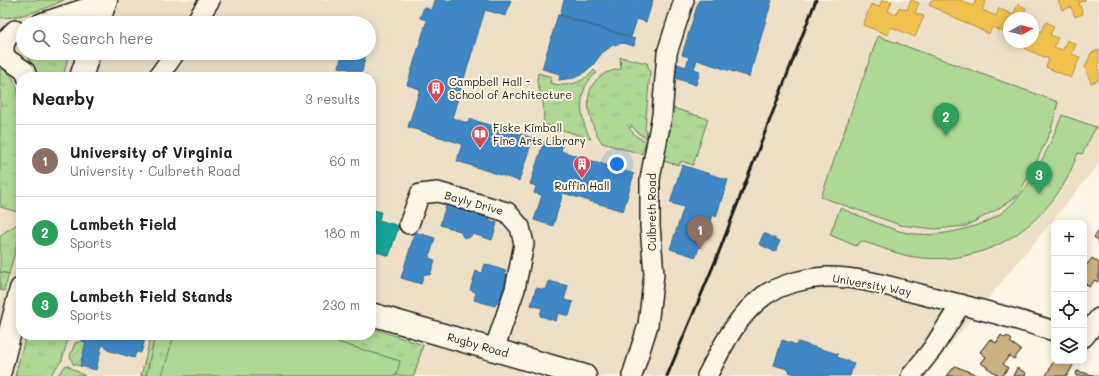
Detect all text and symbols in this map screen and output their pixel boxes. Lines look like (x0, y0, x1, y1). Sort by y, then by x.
north arrow (1003, 12, 1039, 48)
search box (16, 16, 376, 60)
icon: search (30, 27, 52, 49)
text: Search here (62, 28, 153, 48)
place label: Campbell Hall - School of Architecture (449, 74, 572, 102)
building icon: Campbell Hall - School of Architecture (426, 78, 446, 103)
text: Nearby (32, 87, 94, 109)
text: 3 results (305, 90, 360, 107)
pin: 2 (933, 103, 959, 136)
place label: Fiske Kimball Fine Arts Library (493, 120, 586, 148)
library icon: Fiske Kimball Fine Arts Library (470, 124, 490, 149)
text: University of Virginia (70, 142, 233, 162)
text: 1 (42, 152, 48, 169)
text: 60 m (330, 152, 360, 169)
building icon: Ruffin Hall (572, 154, 592, 179)
your location (607, 154, 627, 174)
pin: 3 (1026, 161, 1052, 194)
text: University · Culbreth Road (70, 162, 240, 179)
street label: Culbreth Road (644, 173, 659, 251)
place label: Ruffin Hall (555, 178, 609, 193)
street label: Bayly Drive (443, 187, 505, 218)
text: Lambeth Field (70, 214, 176, 234)
pin: 1 (687, 216, 713, 249)
map controls (1051, 220, 1087, 364)
button: + (1051, 220, 1087, 256)
text: 2 (41, 224, 49, 241)
text: 180 m (324, 224, 360, 241)
text: Sports (70, 234, 112, 251)
button: − (1051, 256, 1087, 292)
street label: University Way (831, 270, 913, 299)
text: Lambeth Field Stands (70, 286, 233, 306)
button: locate (1051, 292, 1087, 328)
text: 3 (41, 296, 49, 313)
text: 230 m (323, 296, 360, 313)
text: Sports (70, 306, 112, 323)
button: layers (1051, 328, 1087, 364)
street label: Rugby Road (446, 329, 511, 360)

